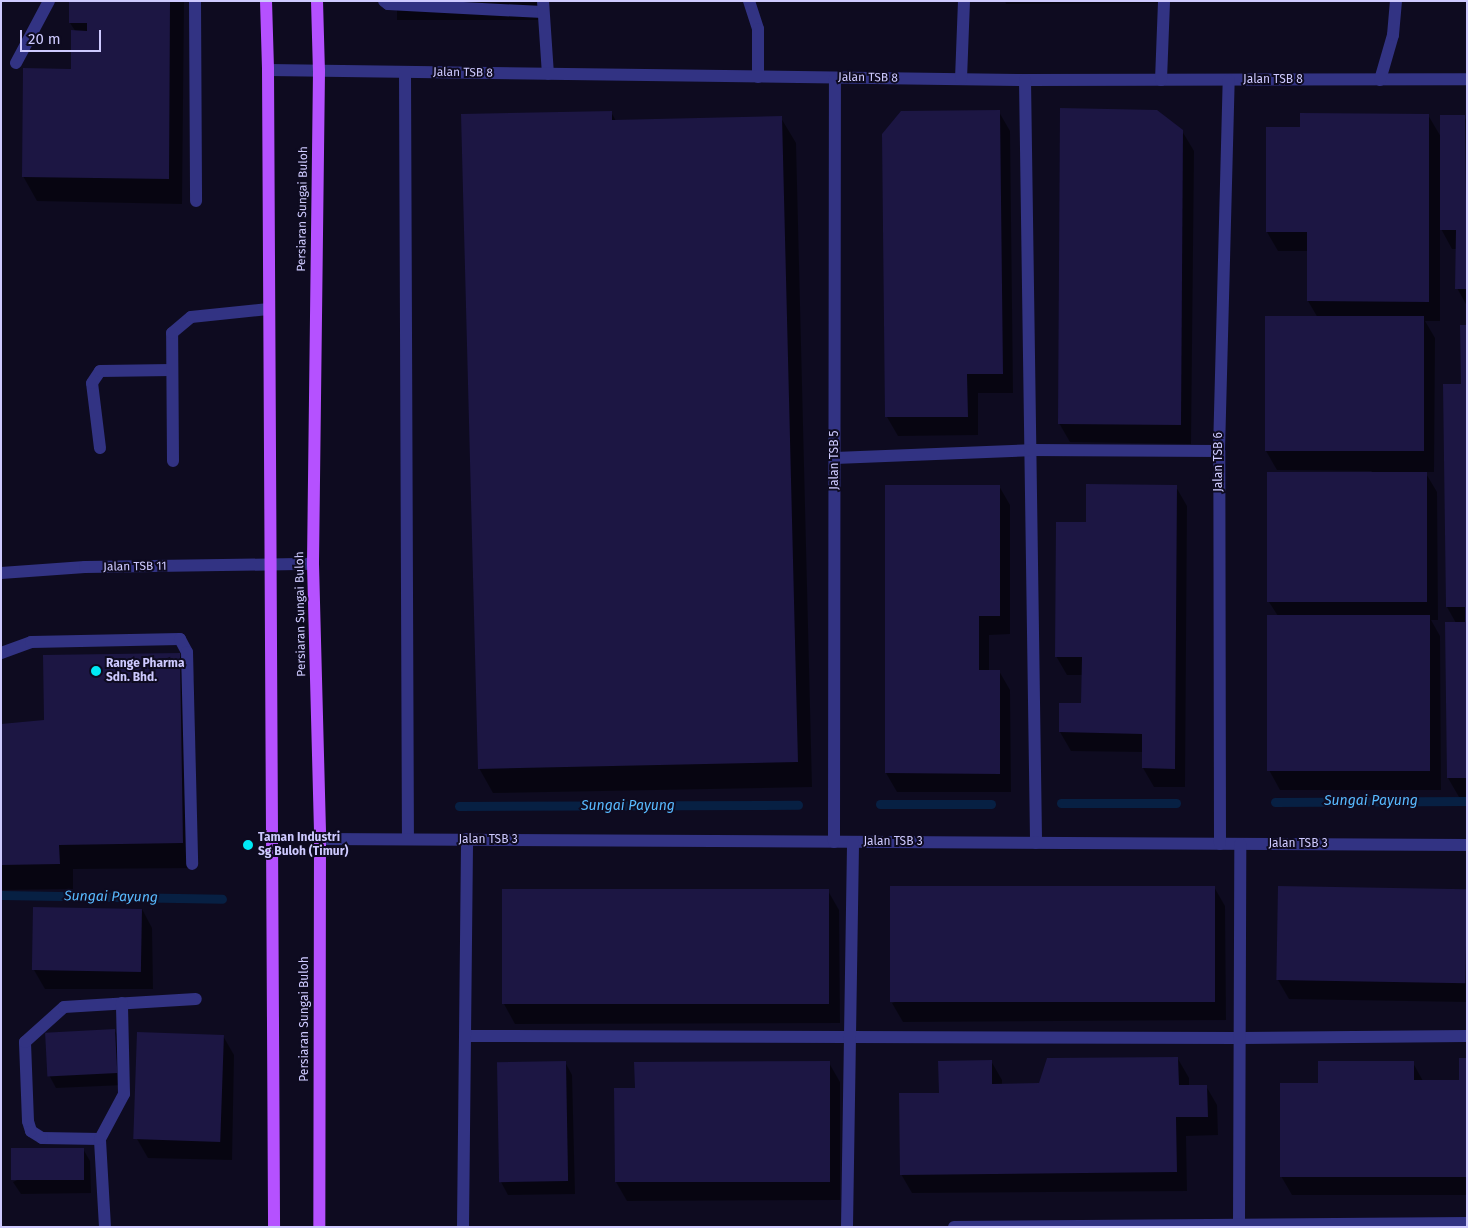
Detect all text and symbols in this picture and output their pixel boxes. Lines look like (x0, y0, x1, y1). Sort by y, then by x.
scale bar (22, 20, 104, 52)
text: 20 m (28, 30, 61, 48)
street label: Jalan TSB 8 (433, 65, 493, 81)
street label: Jalan TSB 8 (838, 70, 898, 86)
street label: Jalan TSB 8 (1243, 73, 1303, 87)
street label: Persiaran Sungai Buloh (295, 146, 311, 272)
street label: Jalan TSB 5 (828, 430, 842, 490)
street label: Jalan TSB 6 (1212, 432, 1226, 492)
street label: Persiaran Sungai Buloh (293, 551, 309, 677)
street label: Jalan TSB 11 (103, 559, 167, 575)
place label: Range Pharma Sdn. Bhd. (106, 657, 185, 685)
marker: Range Pharma Sdn. Bhd. (90, 665, 102, 677)
water label: Sungai Payung (1324, 793, 1418, 809)
water label: Sungai Payung (581, 798, 675, 814)
place label: Taman Industri Sg Buloh (Timur) (258, 831, 348, 859)
street label: Jalan TSB 3 (458, 833, 518, 847)
street label: Jalan TSB 3 (863, 835, 923, 849)
street label: Jalan TSB 3 (1268, 837, 1328, 851)
marker: Taman Industri Sg Buloh (Timur) (242, 839, 254, 851)
water label: Sungai Payung (64, 888, 158, 906)
street label: Persiaran Sungai Buloh (298, 956, 312, 1082)

